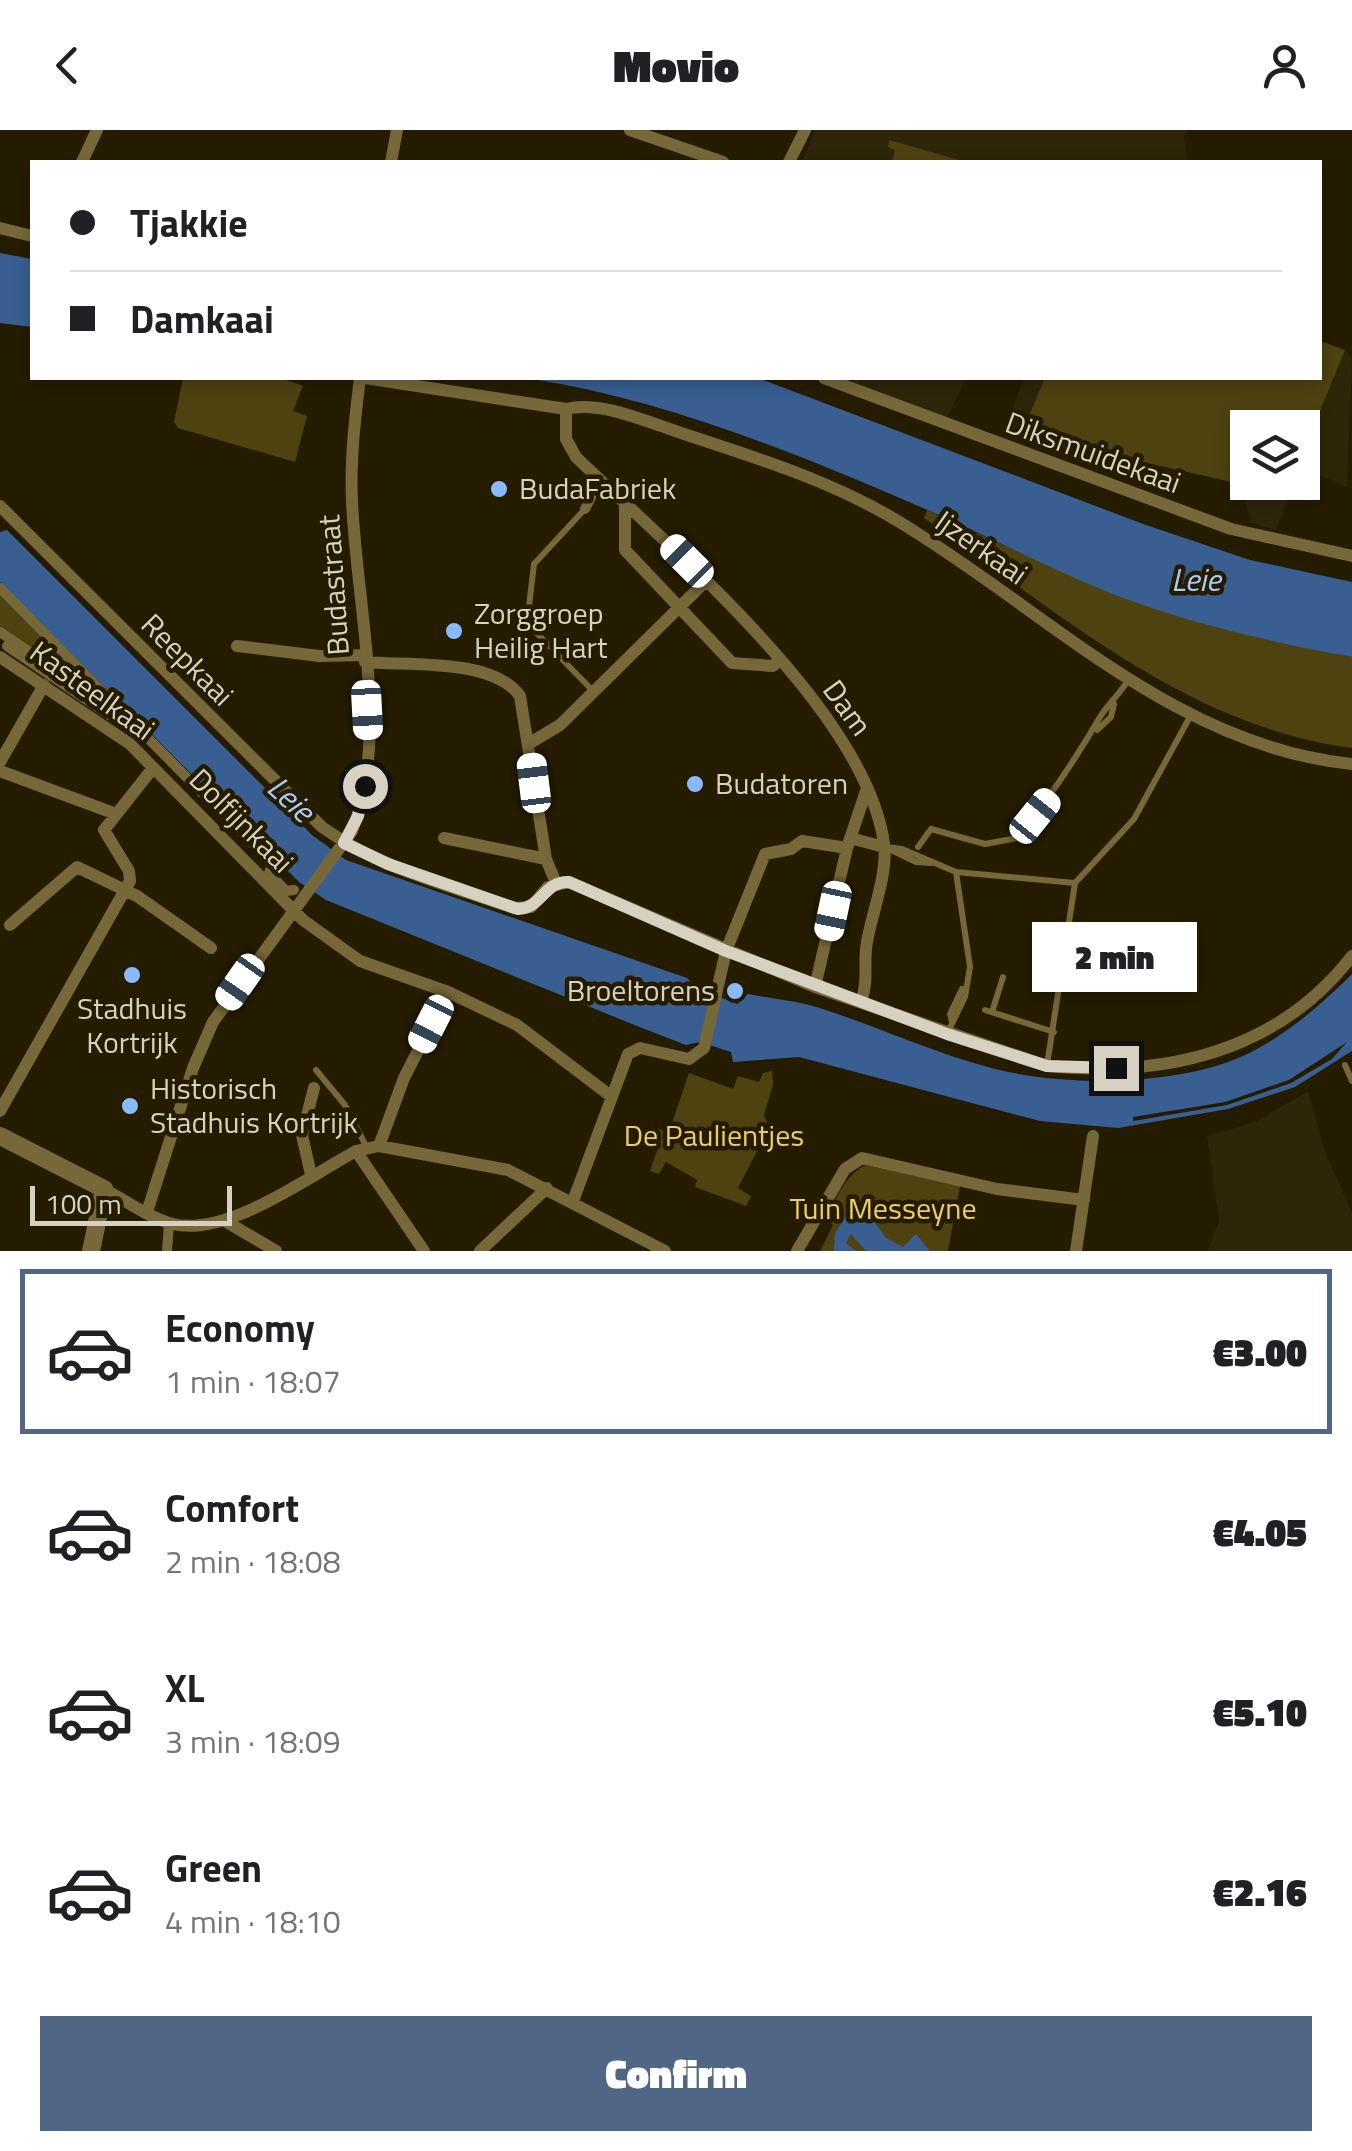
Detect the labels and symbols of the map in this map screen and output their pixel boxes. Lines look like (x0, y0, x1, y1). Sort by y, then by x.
street label: Diksmuidekaai (999, 399, 1188, 505)
place label: BudaFabriek (519, 465, 676, 511)
marker: BudaFabriek (488, 478, 510, 500)
street label: Ijzerkaai (926, 499, 1037, 596)
street label: Budastraat (305, 513, 361, 657)
car (655, 529, 719, 593)
water label: Leie (1171, 555, 1223, 603)
place label: Zorggroep Heilig Hart (474, 590, 608, 670)
street label: Reepkaai (131, 602, 245, 716)
marker: Zorggroep Heilig Hart (443, 620, 465, 642)
street label: Kasteelkaai (21, 629, 165, 751)
street label: Dam (812, 670, 884, 745)
car (350, 679, 384, 741)
car (515, 751, 553, 815)
street label: Dolfijnkaai (179, 757, 305, 883)
place label: Budatoren (715, 760, 848, 806)
water label: Leie (257, 764, 328, 834)
route start (343, 764, 388, 809)
marker: Budatoren (684, 773, 706, 795)
car (1004, 783, 1066, 849)
car (812, 879, 854, 943)
callout: 2 min (1034, 923, 1198, 993)
car (211, 949, 269, 1015)
marker: Stadhuis Kortrijk (121, 964, 143, 986)
place label: Broeltorens (567, 967, 715, 1013)
marker: Broeltorens (724, 980, 746, 1002)
place label: Stadhuis Kortrijk (77, 985, 187, 1065)
car (404, 990, 458, 1058)
route end (1094, 1046, 1139, 1091)
place label: Historisch Stadhuis Kortrijk (150, 1065, 358, 1145)
marker: Historisch Stadhuis Kortrijk (119, 1095, 141, 1117)
park label: De Paulientjes (624, 1112, 804, 1158)
scale bar (30, 1181, 232, 1226)
park label: Tuin Messeyne (789, 1185, 977, 1231)

